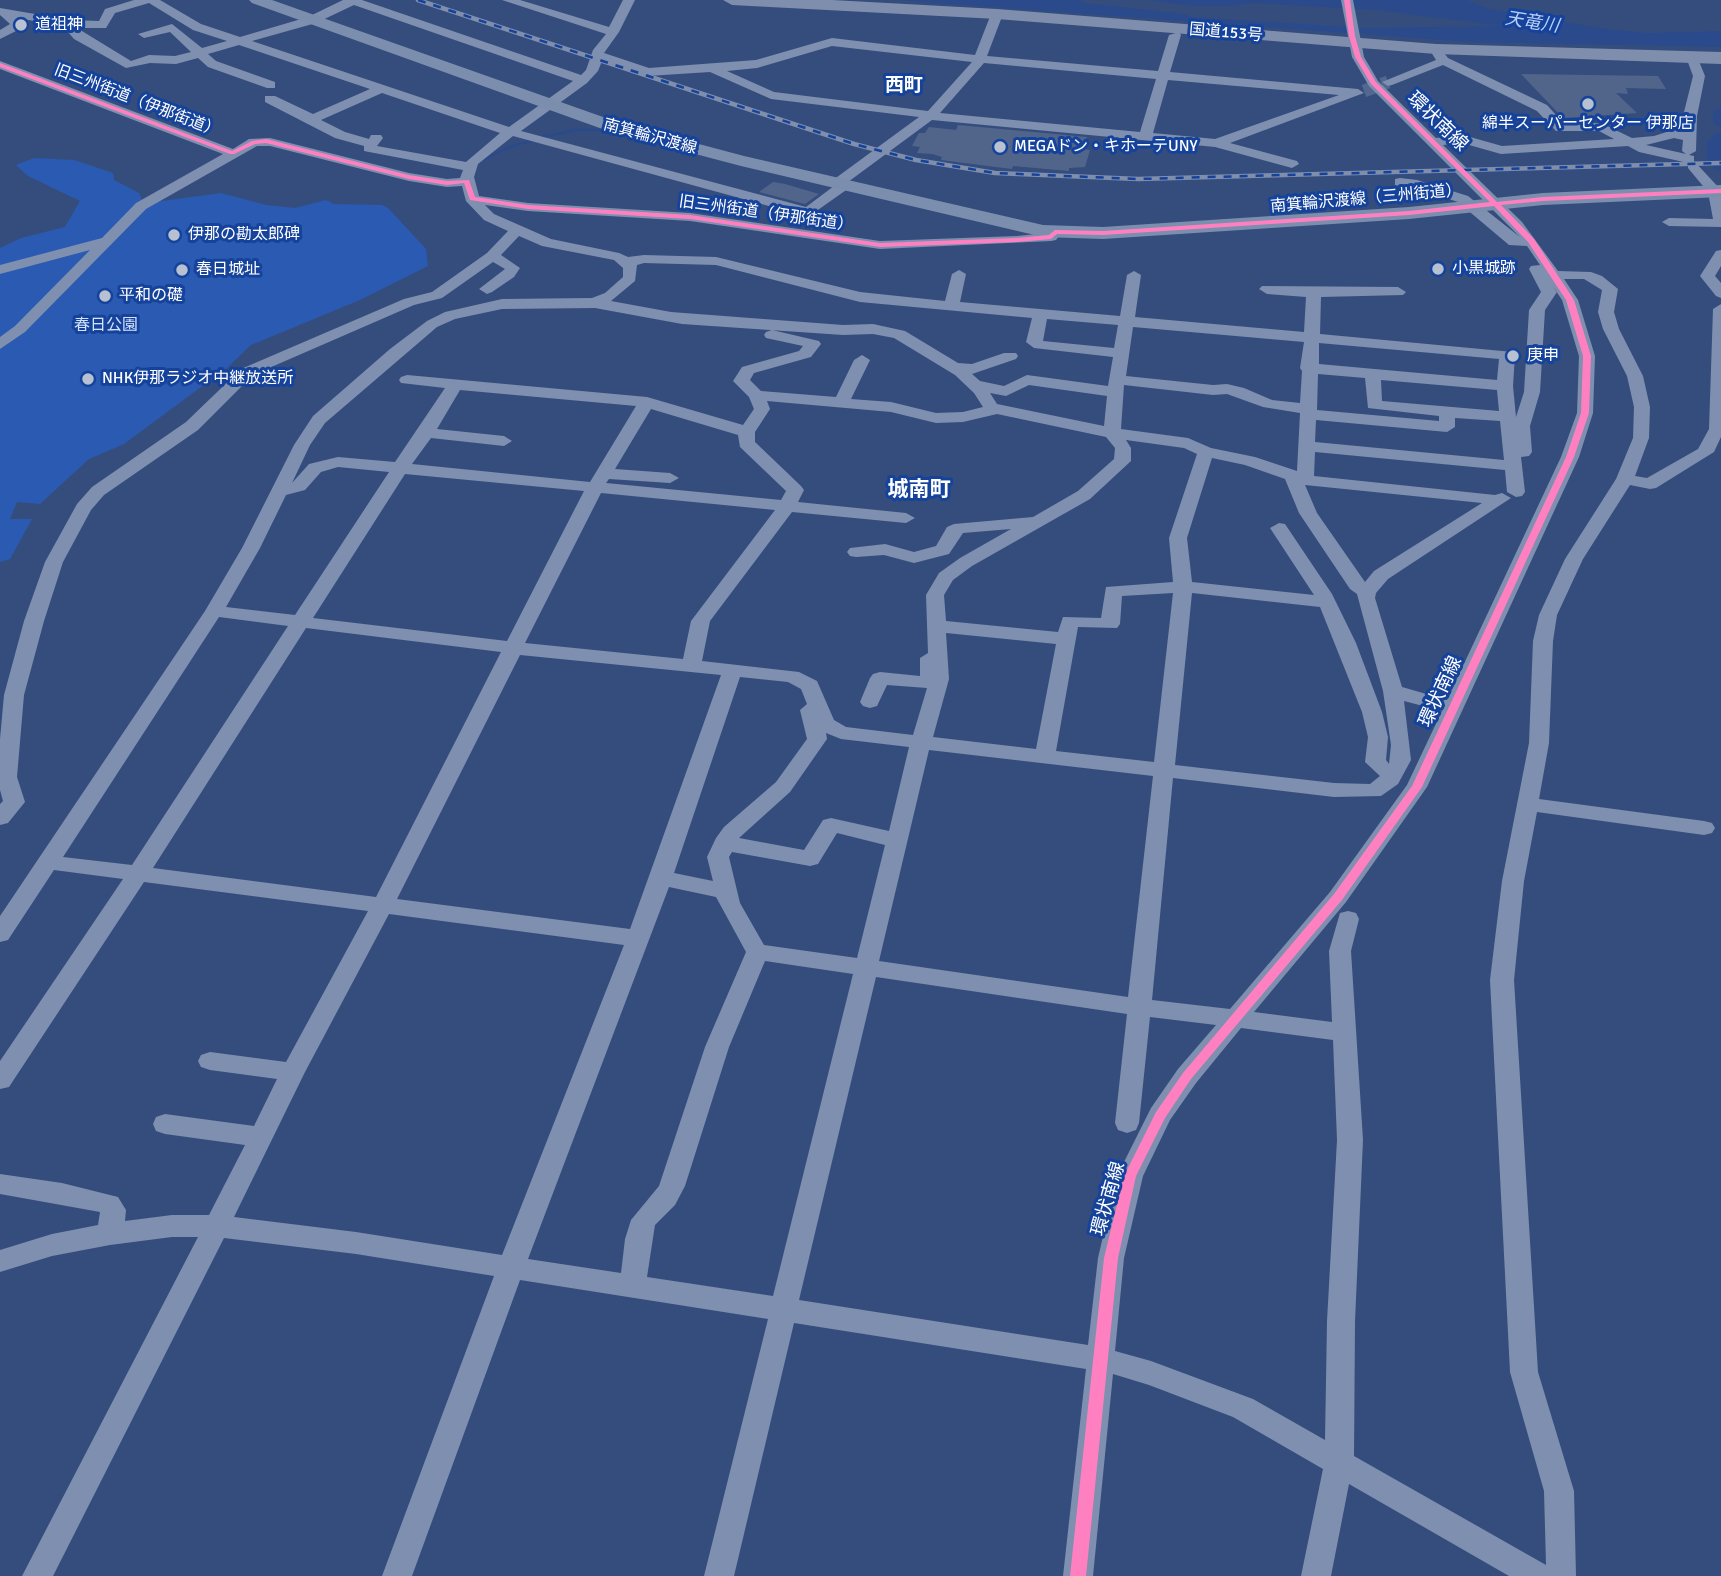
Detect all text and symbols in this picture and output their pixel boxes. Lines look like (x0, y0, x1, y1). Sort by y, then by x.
water label: 天竜川 (1504, 8, 1560, 38)
place label: 道祖神 (35, 15, 83, 35)
marker: 道祖神 (13, 17, 29, 33)
street label: 国道153号 (1188, 20, 1264, 46)
street label: 旧三州街道（伊那街道） (51, 61, 223, 141)
district label: 西町 (885, 75, 923, 97)
street label: 環状南線 (1402, 87, 1472, 157)
marker: 綿半スーパーセンター 伊那店 (1580, 96, 1596, 112)
place label: 綿半スーパーセンター 伊那店 (1482, 114, 1694, 134)
street label: 南箕輪沢渡線 (601, 115, 699, 159)
place label: MEGAドン・キホーテUNY (1014, 137, 1198, 157)
marker: MEGAドン・キホーテUNY (992, 139, 1008, 155)
street label: 南箕輪沢渡線（三州街道） (1270, 181, 1462, 217)
street label: 旧三州街道（伊那街道） (678, 192, 854, 236)
place label: 伊那の勘太郎碑 (188, 225, 300, 245)
marker: 伊那の勘太郎碑 (166, 227, 182, 243)
place label: 小黒城跡 (1452, 259, 1516, 279)
place label: 春日城址 (196, 260, 260, 280)
marker: 小黒城跡 (1430, 261, 1446, 277)
marker: 春日城址 (174, 262, 190, 278)
place label: 平和の礎 (119, 286, 183, 306)
marker: 平和の礎 (97, 288, 113, 304)
park label: 春日公園 (74, 316, 138, 336)
place label: 庚申 (1527, 346, 1559, 366)
marker: 庚申 (1505, 348, 1521, 364)
place label: NHK伊那ラジオ中継放送所 (102, 369, 293, 389)
marker: NHK伊那ラジオ中継放送所 (80, 371, 96, 387)
district label: 城南町 (888, 477, 950, 503)
street label: 環状南線 (1415, 653, 1467, 731)
street label: 環状南線 (1088, 1159, 1130, 1239)

